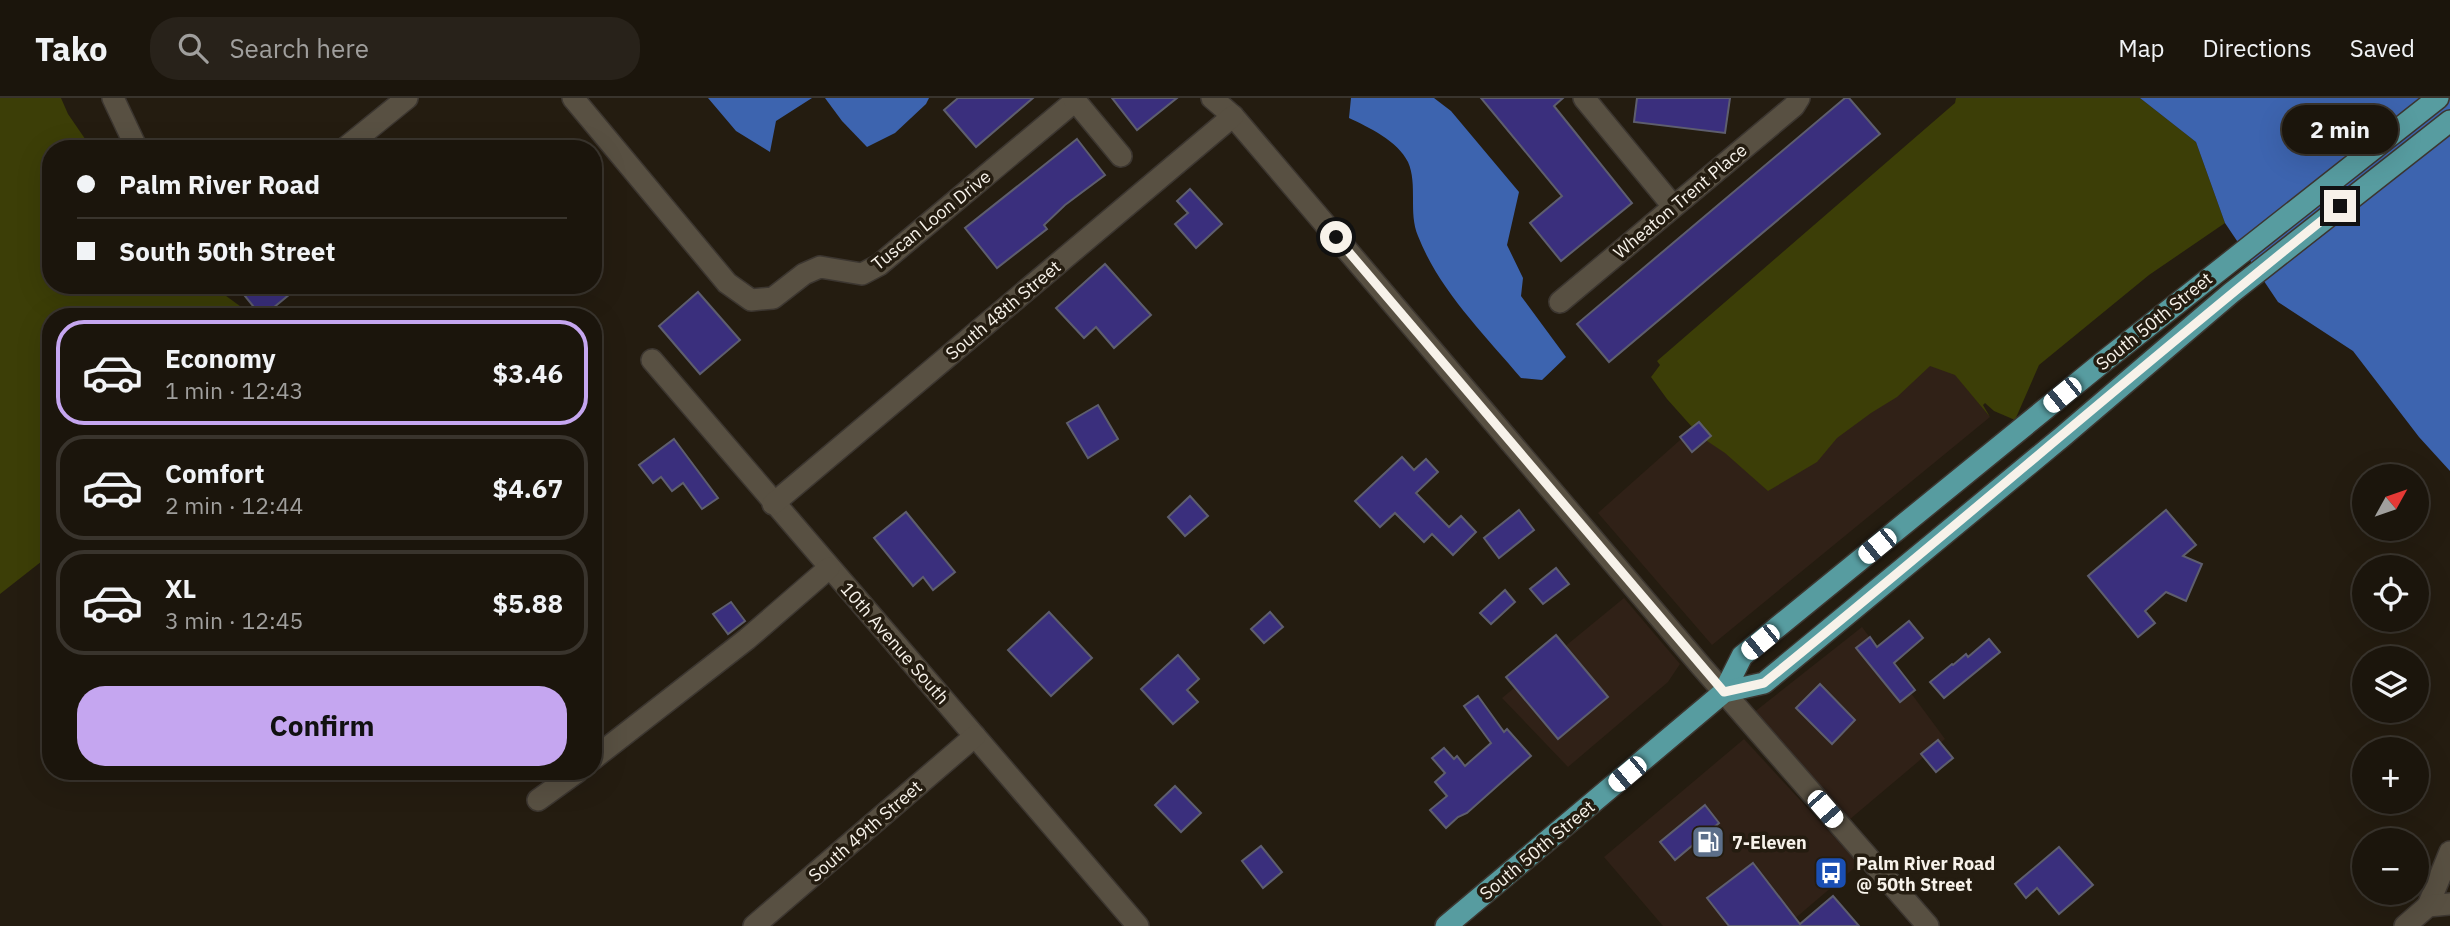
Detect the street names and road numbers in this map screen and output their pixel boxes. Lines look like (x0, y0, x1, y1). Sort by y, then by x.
street label: Wheaton Trent Place (1608, 138, 1752, 264)
street label: Tuscan Loon Drive (867, 165, 995, 275)
street label: South 48th Street (941, 255, 1065, 365)
street label: South 50th Street (2091, 267, 2217, 375)
street label: 10th Avenue South (836, 577, 954, 709)
street label: South 49th Street (803, 775, 927, 887)
street label: South 50th Street (1475, 795, 1599, 905)

